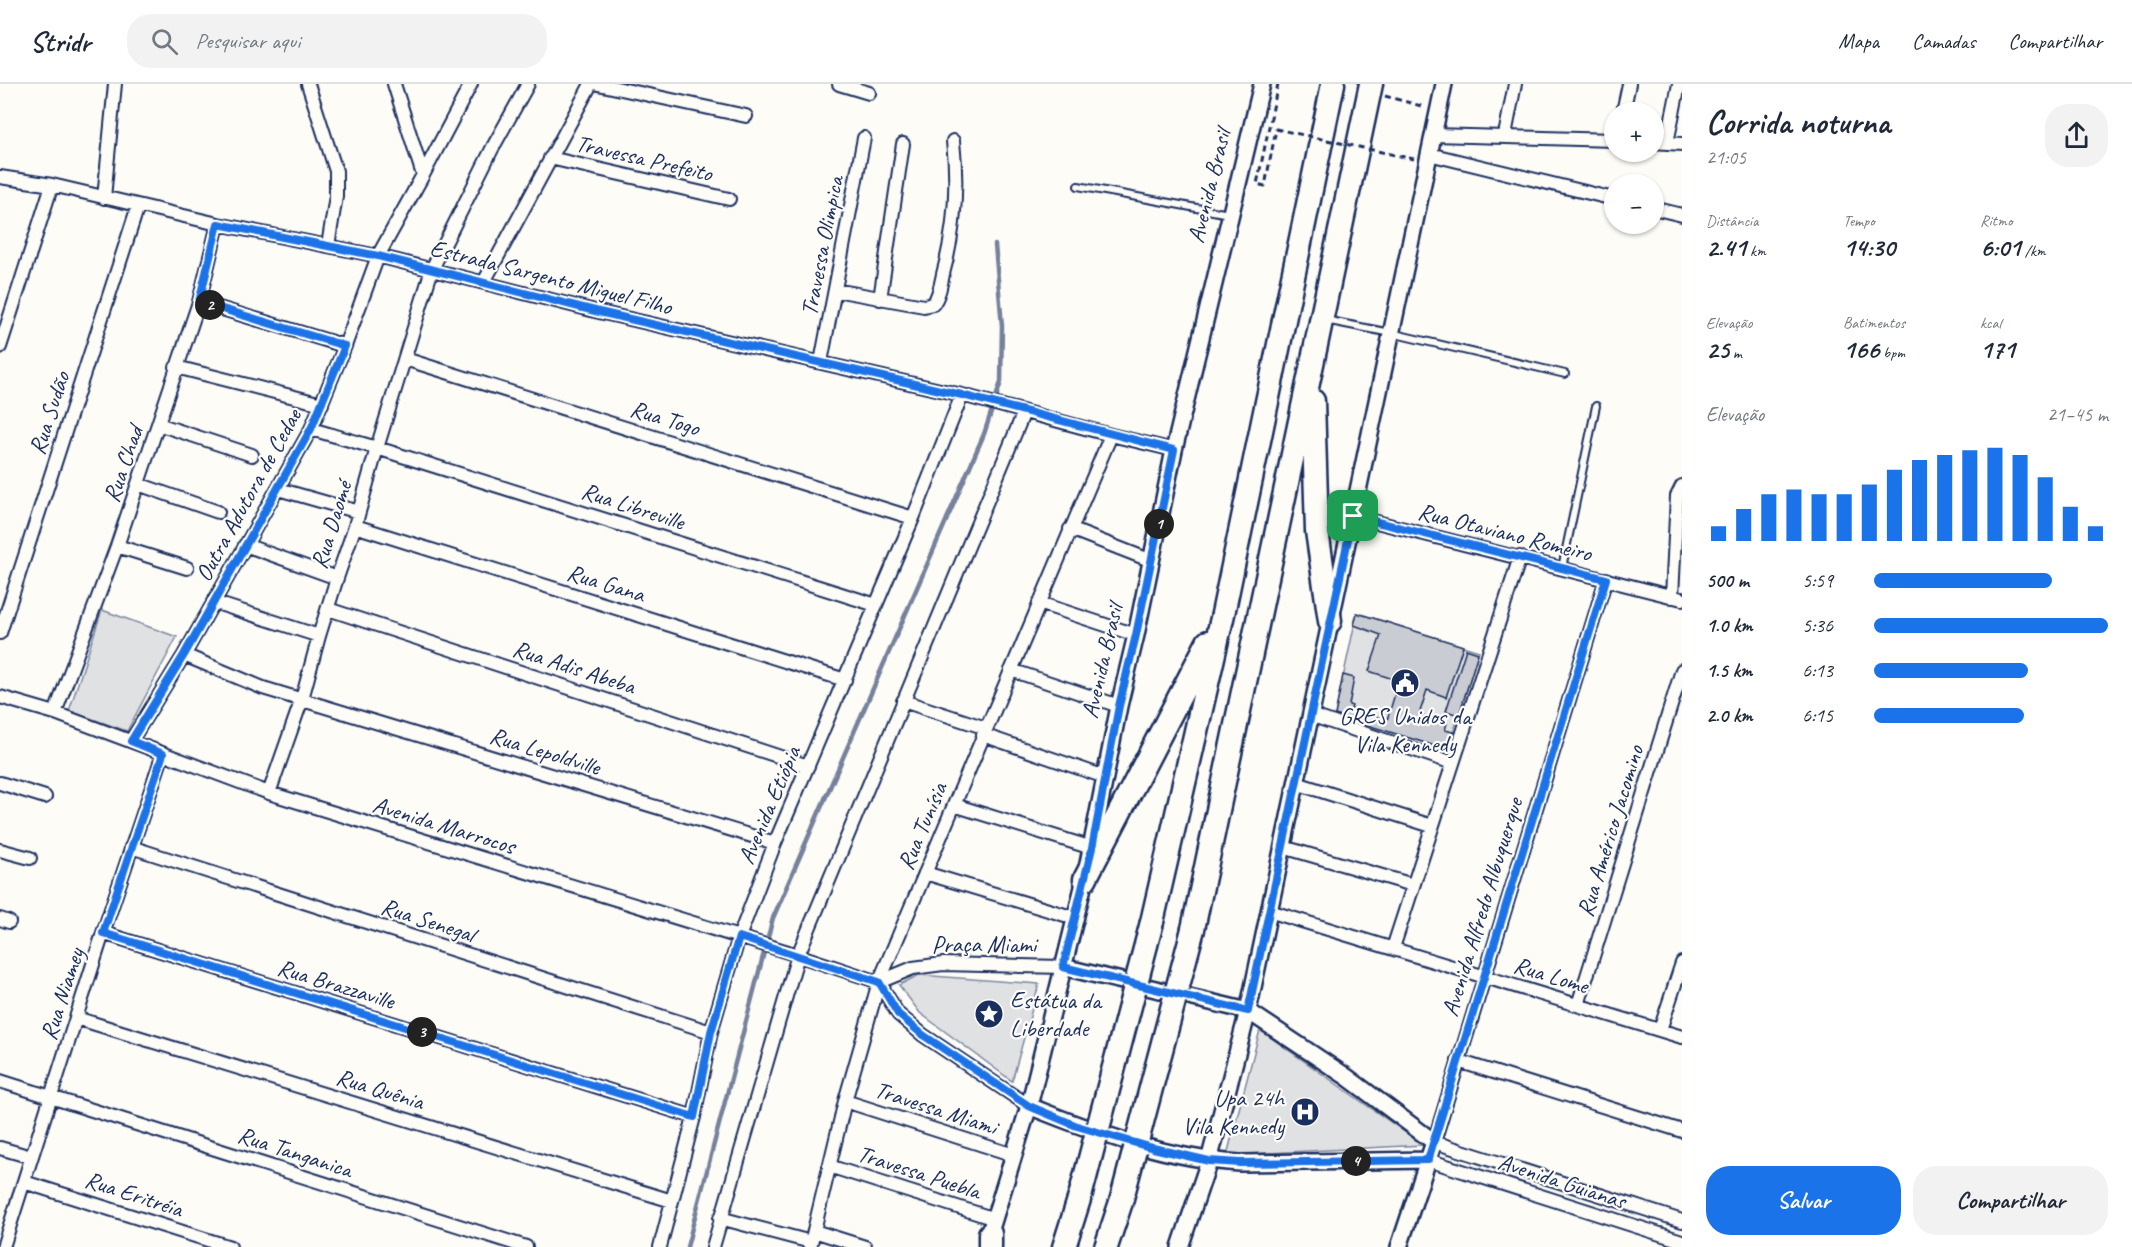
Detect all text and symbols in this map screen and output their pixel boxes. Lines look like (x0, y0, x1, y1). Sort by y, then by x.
search box (127, 14, 547, 68)
text: Stridr (30, 24, 91, 59)
icon: search (148, 25, 181, 58)
text: Pesquisar aqui (196, 27, 300, 55)
text: Mapa (1838, 28, 1879, 54)
text: Camadas (1912, 28, 1975, 54)
text: Compartilhar (2008, 28, 2102, 54)
text: Corrida noturna (1706, 101, 1890, 143)
map controls (1604, 102, 1664, 234)
button: + (1604, 102, 1664, 162)
button: share (2045, 104, 2108, 167)
street label: Avenida Brasil (1180, 122, 1239, 246)
street label: Travessa Prefeito (573, 128, 717, 189)
text: 21:05 (1706, 145, 1746, 170)
street label: Travessa Olimpica (794, 172, 851, 318)
button: − (1604, 174, 1664, 234)
text: Distância (1706, 211, 1758, 231)
text: Tempo (1843, 211, 1875, 231)
text: Ritmo (1980, 211, 2012, 231)
text: 2.41 (1706, 231, 1746, 264)
text: 14:30 (1843, 231, 1895, 264)
text: 6:01 (1980, 231, 2021, 264)
street label: Estrada Sargento Miguel Filho (427, 232, 676, 322)
text: km (1746, 241, 1766, 261)
text: /km (2021, 241, 2046, 261)
pin: 2 (195, 290, 225, 320)
text: 2 (206, 295, 214, 315)
text: Elevação (1706, 313, 1752, 333)
text: Batimentos (1843, 313, 1905, 333)
text: kcal (1980, 313, 2001, 333)
text: 25 (1706, 333, 1729, 366)
text: 166 (1843, 333, 1879, 366)
text: 171 (1980, 333, 2015, 366)
text: m (1729, 343, 1742, 363)
text: bpm (1879, 343, 1905, 363)
street label: Rua Sudão (22, 366, 77, 458)
street label: Rua Togo (627, 393, 705, 443)
street label: Outra Adutora de Cedae (188, 402, 309, 587)
text: Elevação (1706, 402, 1764, 427)
text: 21–45 m (2047, 402, 2108, 427)
street label: Rua Chad (96, 419, 151, 506)
street label: Rua Daomé (304, 474, 360, 572)
street label: Rua Libreville (578, 475, 690, 537)
pin (1327, 490, 1378, 541)
street label: Rua Otaviano Romeiro (1415, 496, 1596, 568)
icon: arrive (1336, 499, 1369, 532)
pin: 1 (1144, 509, 1174, 539)
text: 1 (1155, 514, 1163, 534)
street label: Rua Gana (564, 557, 650, 609)
text: 500 m (1706, 568, 1749, 593)
text: 5:59 (1802, 568, 1833, 593)
street label: Avenida Brasil (1074, 597, 1131, 721)
text: 1.0 km (1706, 613, 1753, 638)
text: 5:36 (1802, 613, 1833, 638)
street label: Rua Adis Abeba (509, 633, 640, 701)
text: 1.5 km (1706, 658, 1752, 683)
text: 6:13 (1802, 658, 1833, 683)
public building icon: GRES Unidos da Vila Kennedy (1389, 667, 1421, 699)
place label: GRES Unidos da Vila Kennedy (1339, 701, 1473, 759)
text: 2.0 km (1706, 703, 1753, 728)
text: 6:15 (1802, 703, 1833, 728)
street label: Rua Lepoldville (486, 720, 606, 783)
street label: Avenida Etiópia (731, 740, 808, 868)
street label: Rua Américo Jacomino (1570, 740, 1651, 920)
street label: Rua Tunísia (890, 777, 954, 874)
street label: Avenida Marrocos (369, 789, 521, 862)
street label: Avenida Alfredo Albuquerque (1435, 792, 1530, 1020)
street label: Rua Senegal (377, 891, 482, 950)
street label: Praça Miami (932, 929, 1039, 959)
street label: Rua Niamey (33, 943, 91, 1044)
street label: Rua Lome (1510, 949, 1594, 1001)
street label: Rua Brazzaville (274, 952, 400, 1017)
place label: Estátua da Liberdade (1010, 985, 1103, 1043)
place icon: Estátua da Liberdade (973, 998, 1005, 1030)
pin: 3 (407, 1017, 437, 1047)
text: 3 (418, 1022, 426, 1042)
street label: Rua Quênia (333, 1062, 429, 1117)
street label: Travessa Miami (871, 1074, 1004, 1143)
place label: Upa 24h Vila Kennedy (1182, 1083, 1286, 1141)
hospital icon: Upa 24h Vila Kennedy (1289, 1096, 1321, 1128)
street label: Rua Tanganica (234, 1119, 358, 1185)
street label: Travessa Puebla (854, 1138, 986, 1207)
pin: 4 (1341, 1146, 1371, 1176)
street label: Avenida Guianas (1494, 1146, 1631, 1216)
text: 4 (1352, 1151, 1360, 1171)
street label: Rua Eritréia (81, 1164, 188, 1224)
button: Salvar (1706, 1166, 1901, 1235)
button: Compartilhar (1913, 1166, 2108, 1235)

